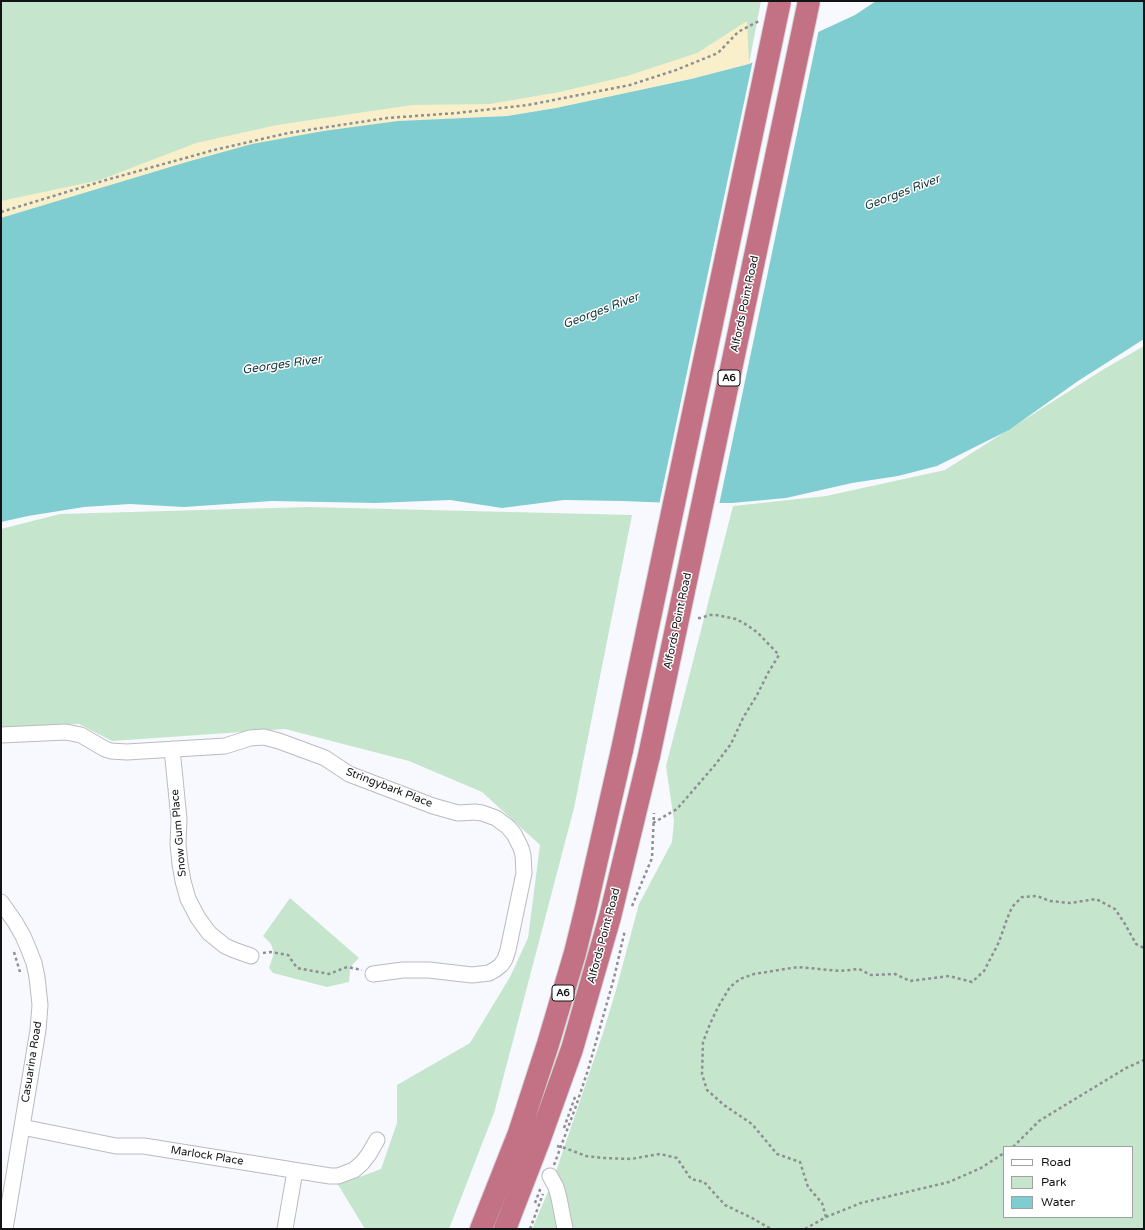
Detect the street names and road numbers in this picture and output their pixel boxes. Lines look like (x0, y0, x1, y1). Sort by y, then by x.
street label: Alfords Point Road (728, 254, 762, 354)
road number: A6 (718, 370, 740, 386)
street label: Alfords Point Road (661, 571, 695, 671)
street label: Stringybark Place (344, 765, 434, 811)
street label: Snow Gum Place (169, 789, 189, 877)
street label: Alfords Point Road (585, 887, 623, 985)
road number: A6 (552, 985, 574, 1001)
street label: Casuarina Road (19, 1020, 45, 1104)
street label: Marlock Place (170, 1144, 244, 1168)

